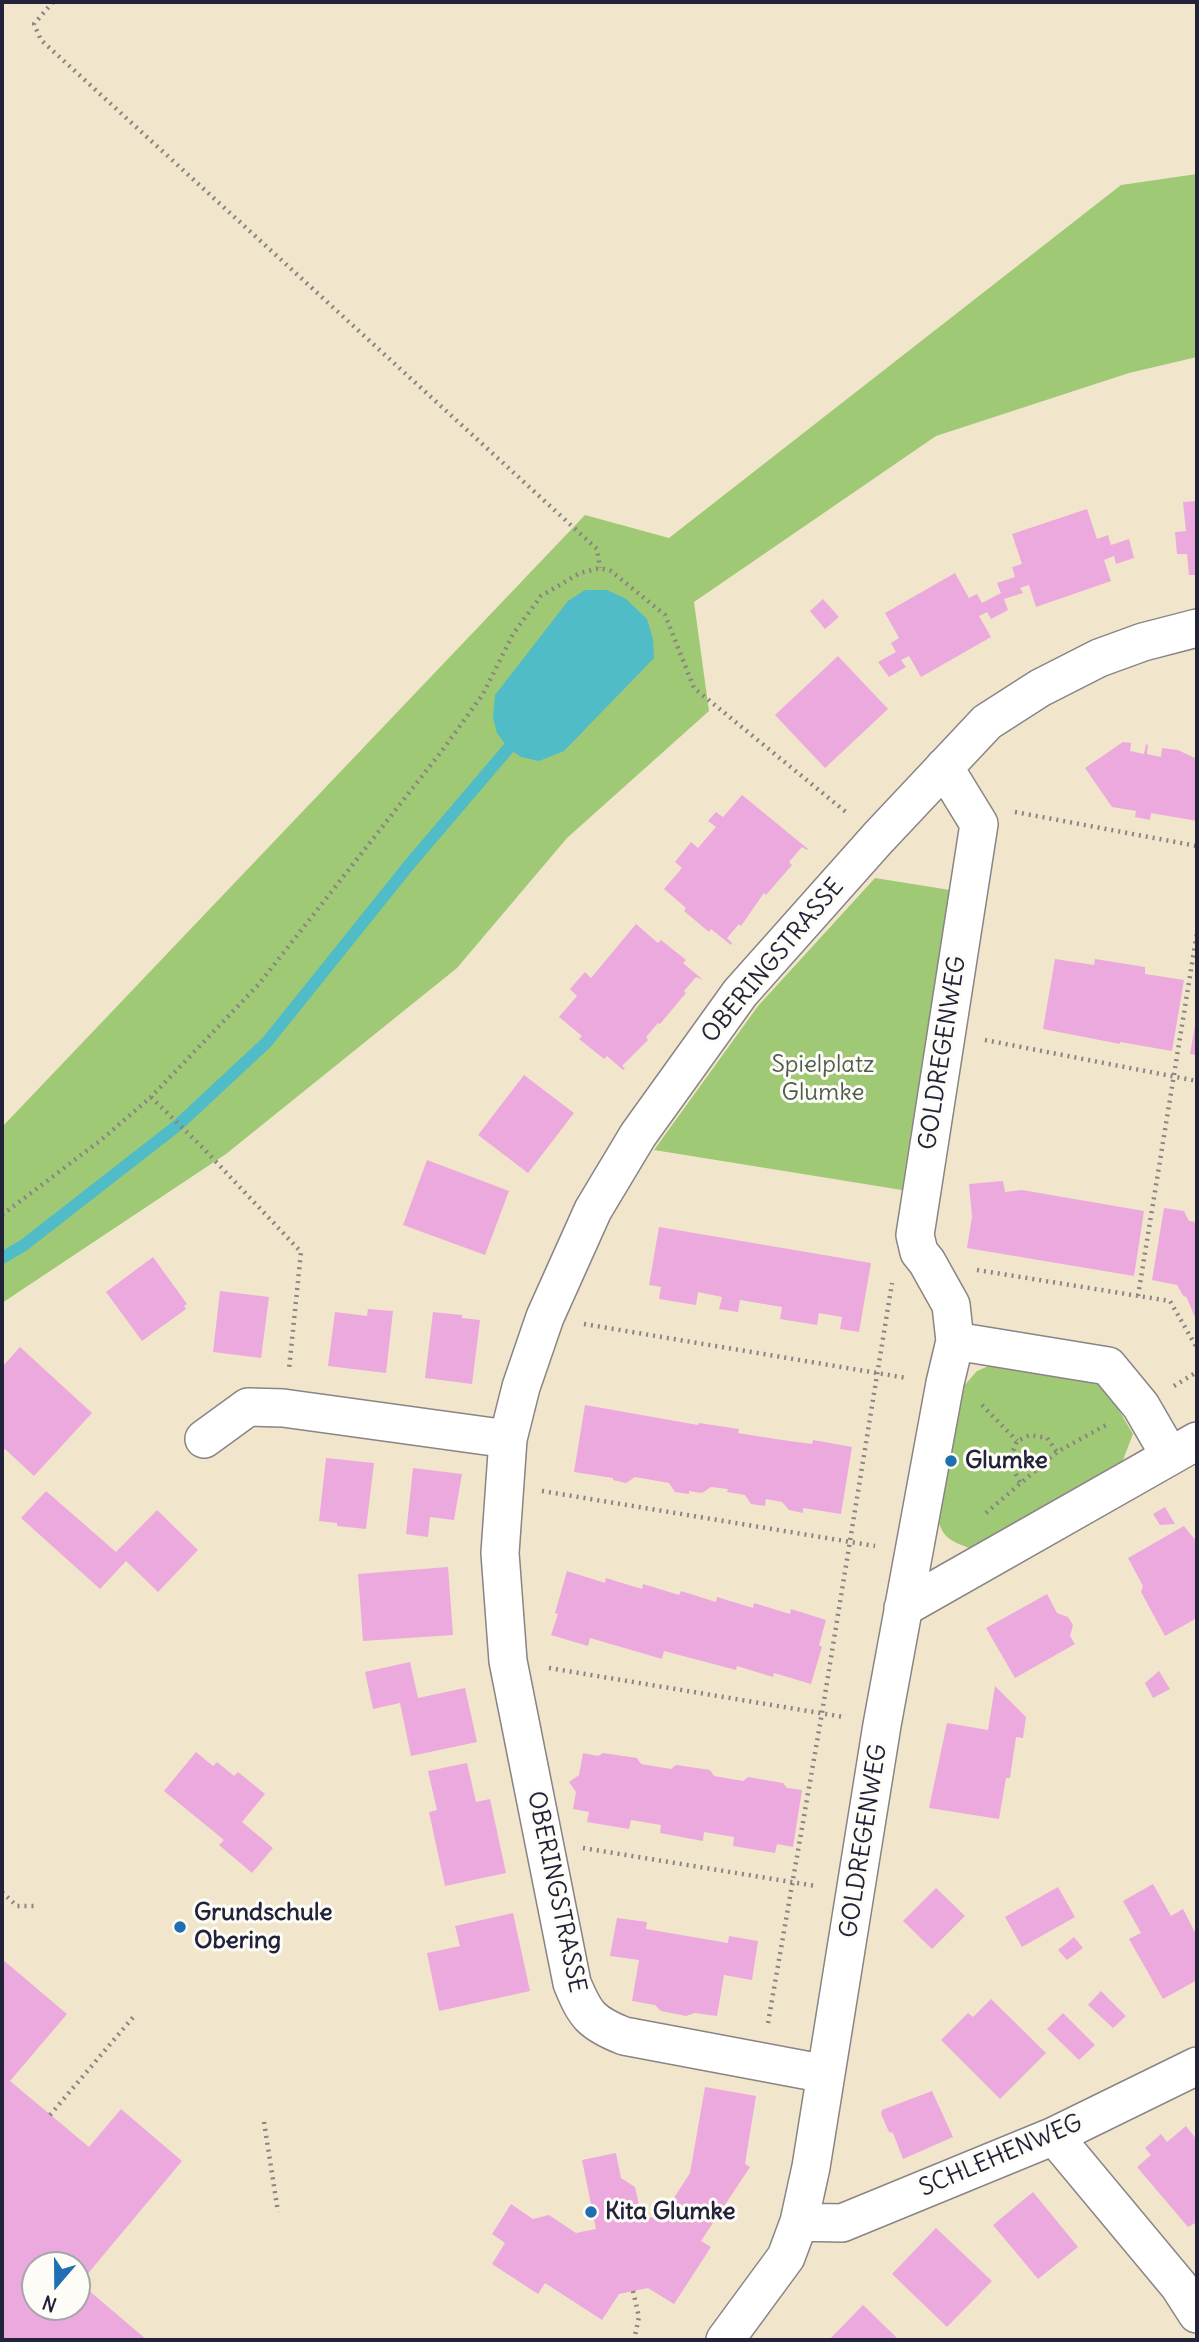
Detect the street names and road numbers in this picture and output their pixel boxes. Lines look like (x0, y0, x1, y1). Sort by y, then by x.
street label: OBERINGSTRASSE (696, 873, 850, 1049)
street label: GOLDREGENWEG (913, 954, 973, 1152)
street label: GOLDREGENWEG (834, 1742, 894, 1940)
street label: OBERINGSTRASSE (521, 1789, 591, 1995)
street label: SCHLEHENWEG (915, 2109, 1087, 2203)

